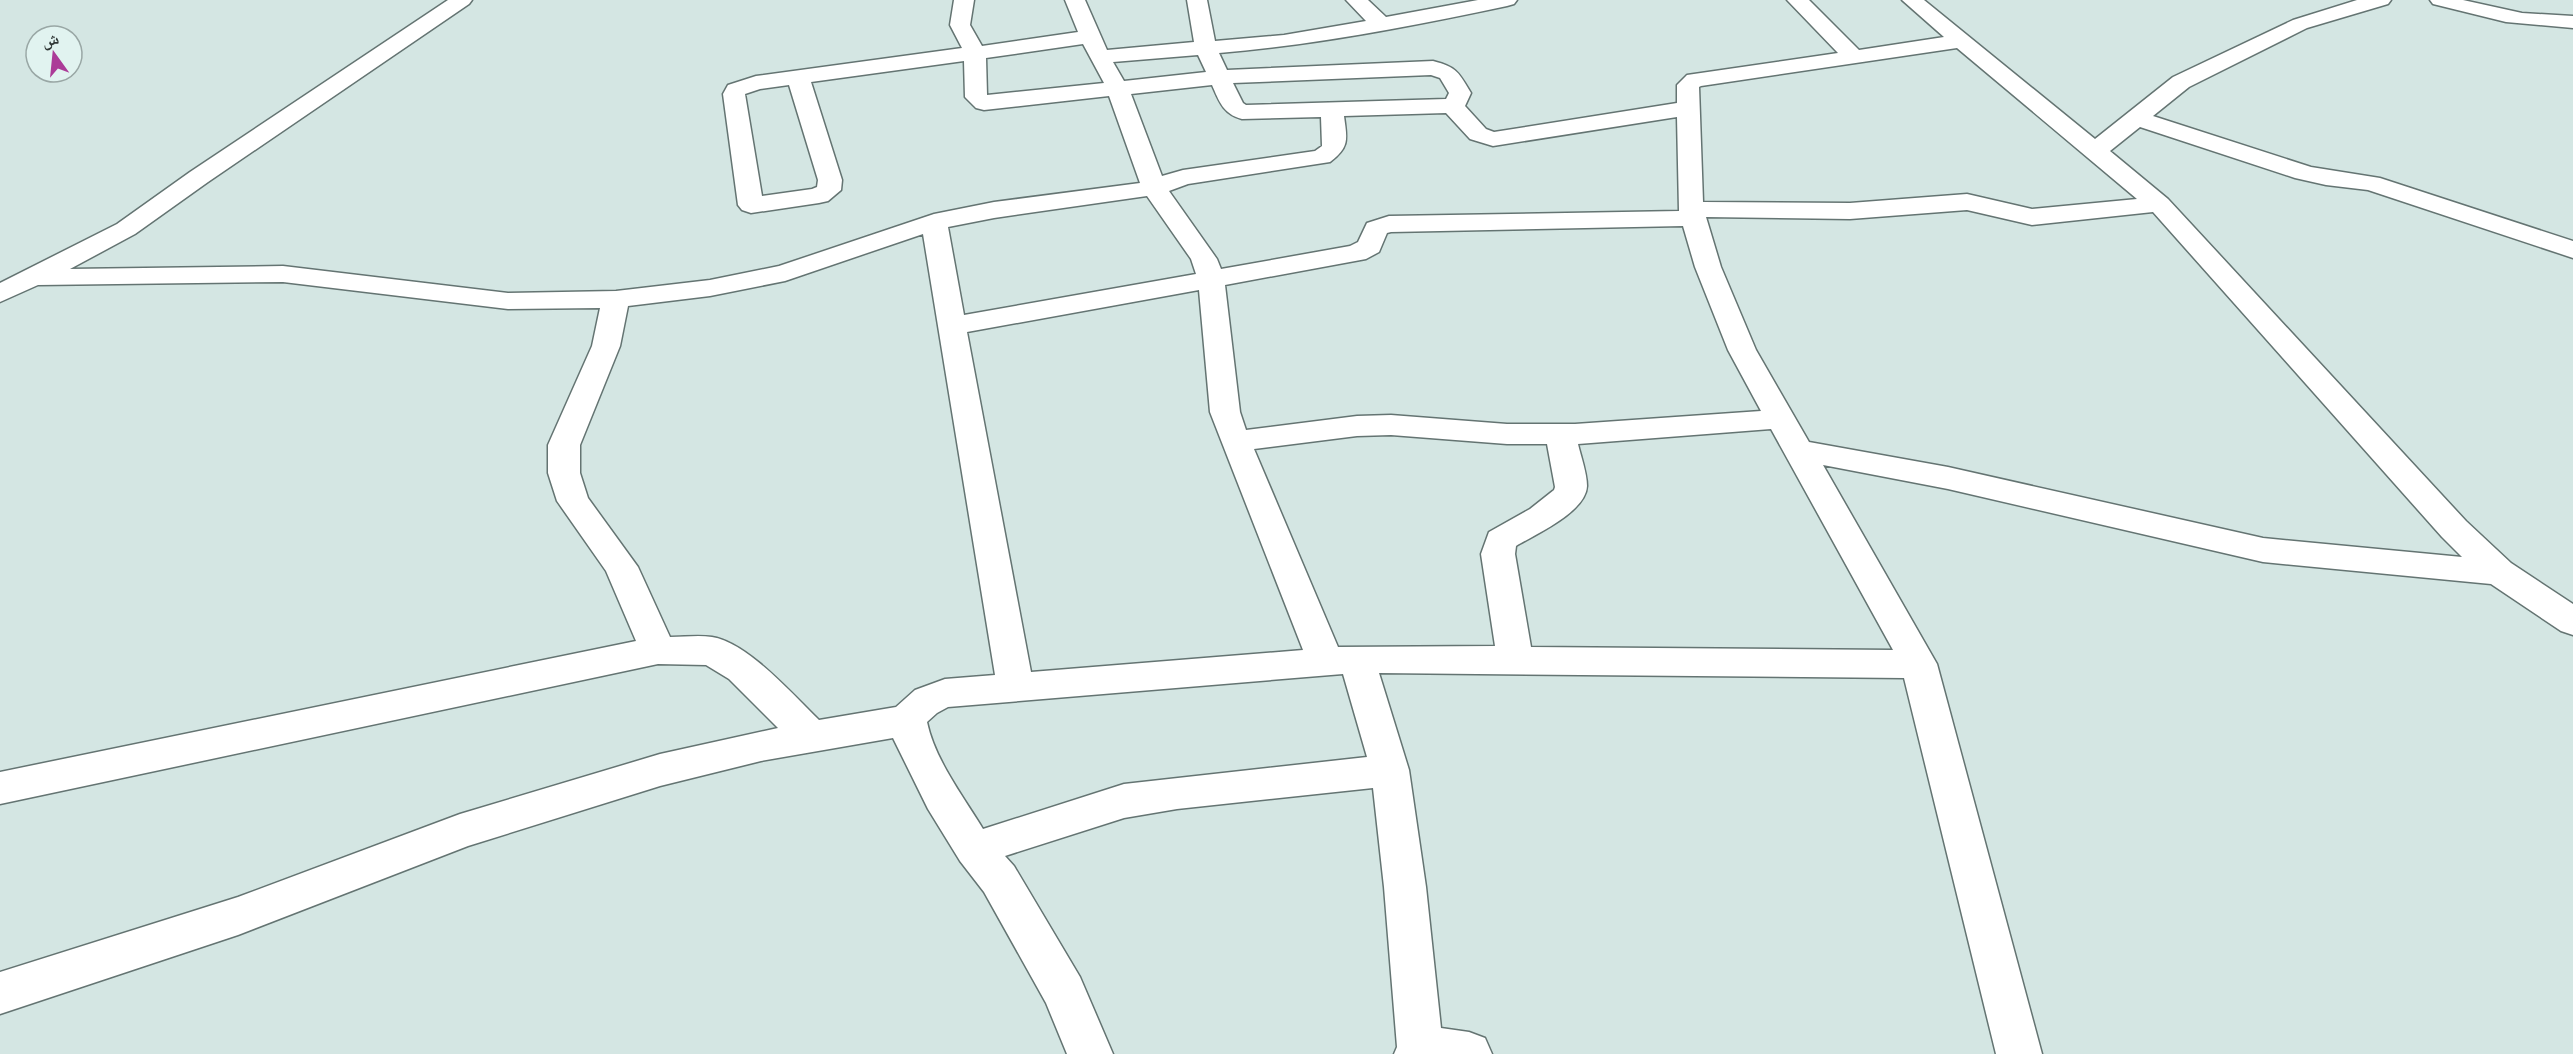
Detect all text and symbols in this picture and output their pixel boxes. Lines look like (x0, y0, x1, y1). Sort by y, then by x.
north arrow (24, 24, 84, 84)
text: ش (39, 28, 61, 51)

